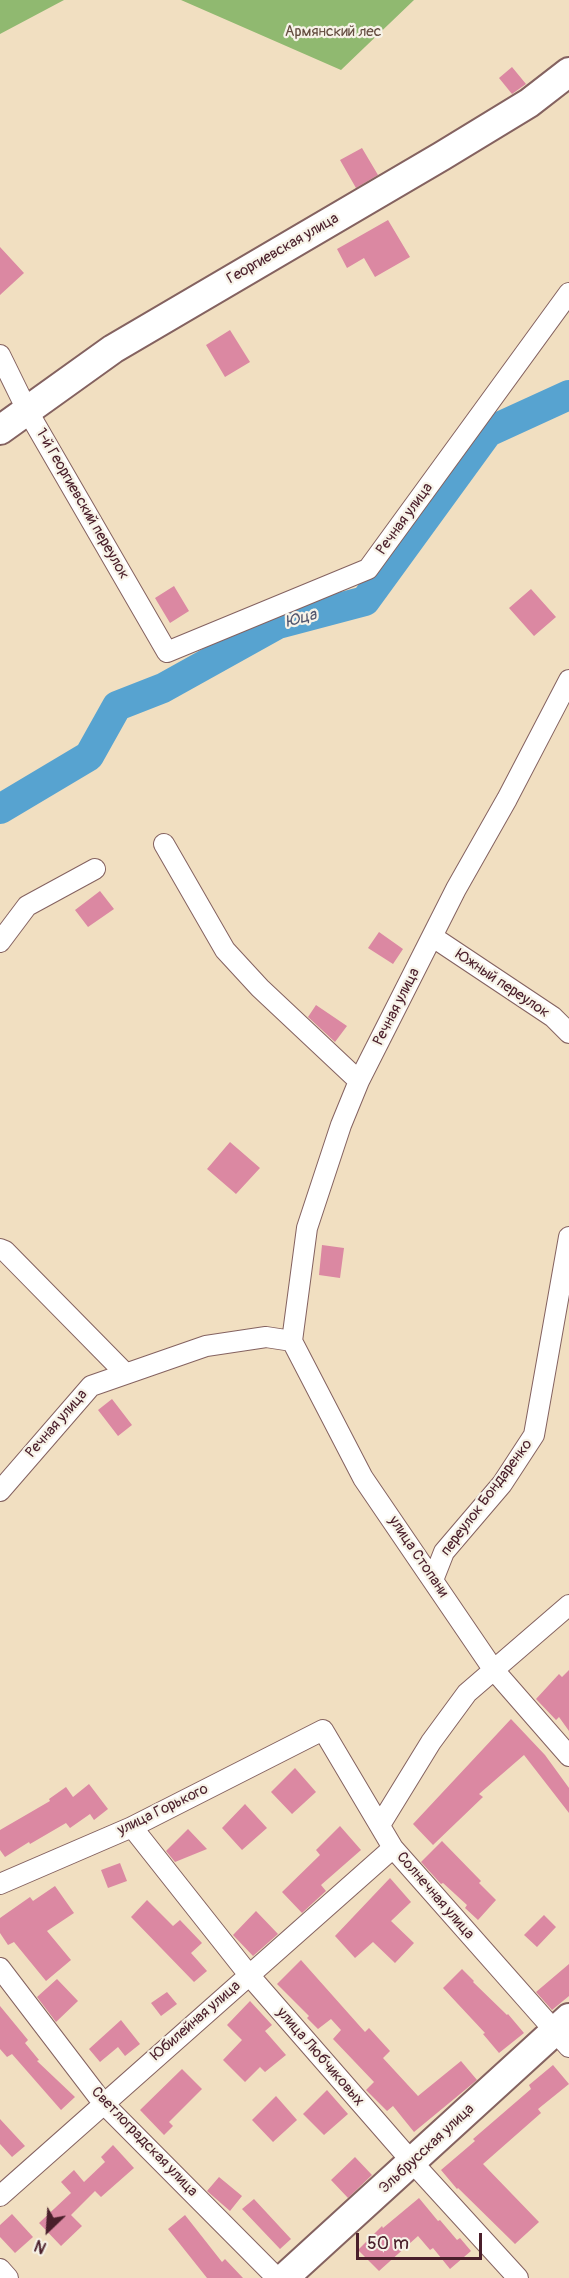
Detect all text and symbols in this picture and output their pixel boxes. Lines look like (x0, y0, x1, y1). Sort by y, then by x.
park label: Армянский лес (285, 23, 381, 41)
street label: Георгиевская улица (224, 210, 342, 288)
street label: 1-й Георгиевский переулок (31, 425, 133, 583)
street label: Речная улица (373, 480, 437, 558)
water label: Юца (283, 606, 319, 632)
street label: Южный переулок (451, 946, 553, 1022)
street label: Речная улица (370, 965, 424, 1049)
street label: Речная улица (22, 1386, 92, 1462)
street label: переулок Бондаренко (437, 1436, 537, 1560)
street label: улица Стопани (384, 1513, 452, 1601)
street label: улица Горького (115, 1780, 211, 1840)
street label: Солнечная улица (392, 1849, 478, 1943)
street label: Юбилейная улица (148, 1977, 244, 2065)
street label: улица Любчиковых (272, 2004, 368, 2110)
street label: Светлоградская улица (87, 2083, 201, 2201)
street label: Эльбрусская улица (376, 2100, 478, 2198)
north arrow (18, 2200, 78, 2260)
scale bar (359, 2221, 485, 2259)
text: 50 m (367, 2232, 409, 2255)
text: N (31, 2235, 50, 2258)

